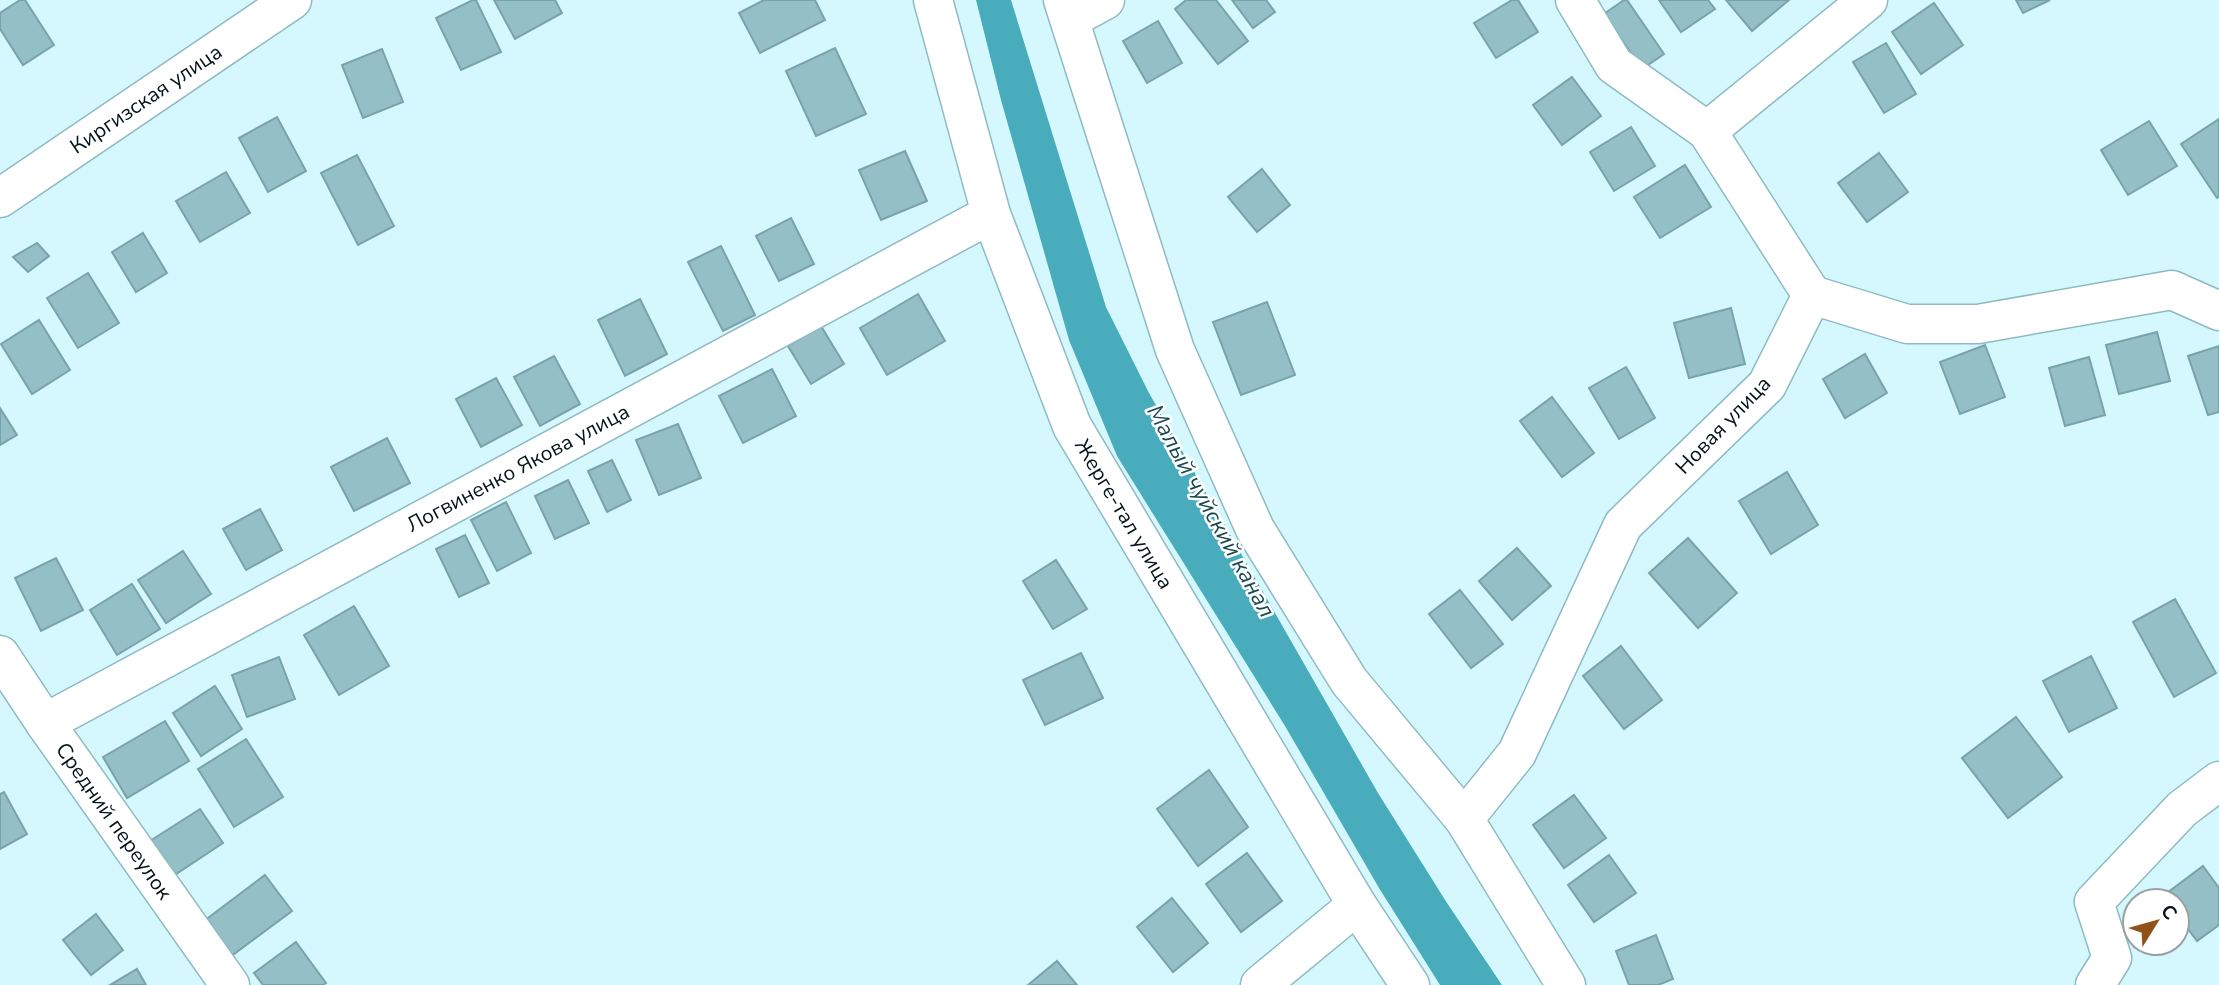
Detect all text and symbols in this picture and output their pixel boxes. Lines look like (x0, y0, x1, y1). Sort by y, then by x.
street label: Киргизская улица (65, 38, 227, 160)
street label: Новая улица (1669, 370, 1777, 480)
street label: Логвиненко Якова улица (402, 397, 634, 539)
water label: Малый чуйский канал (1140, 399, 1282, 623)
street label: Жерге-тал улица (1068, 434, 1180, 594)
street label: Средний переулок (49, 737, 179, 906)
north arrow (2121, 887, 2191, 957)
text: С (2155, 899, 2183, 925)

